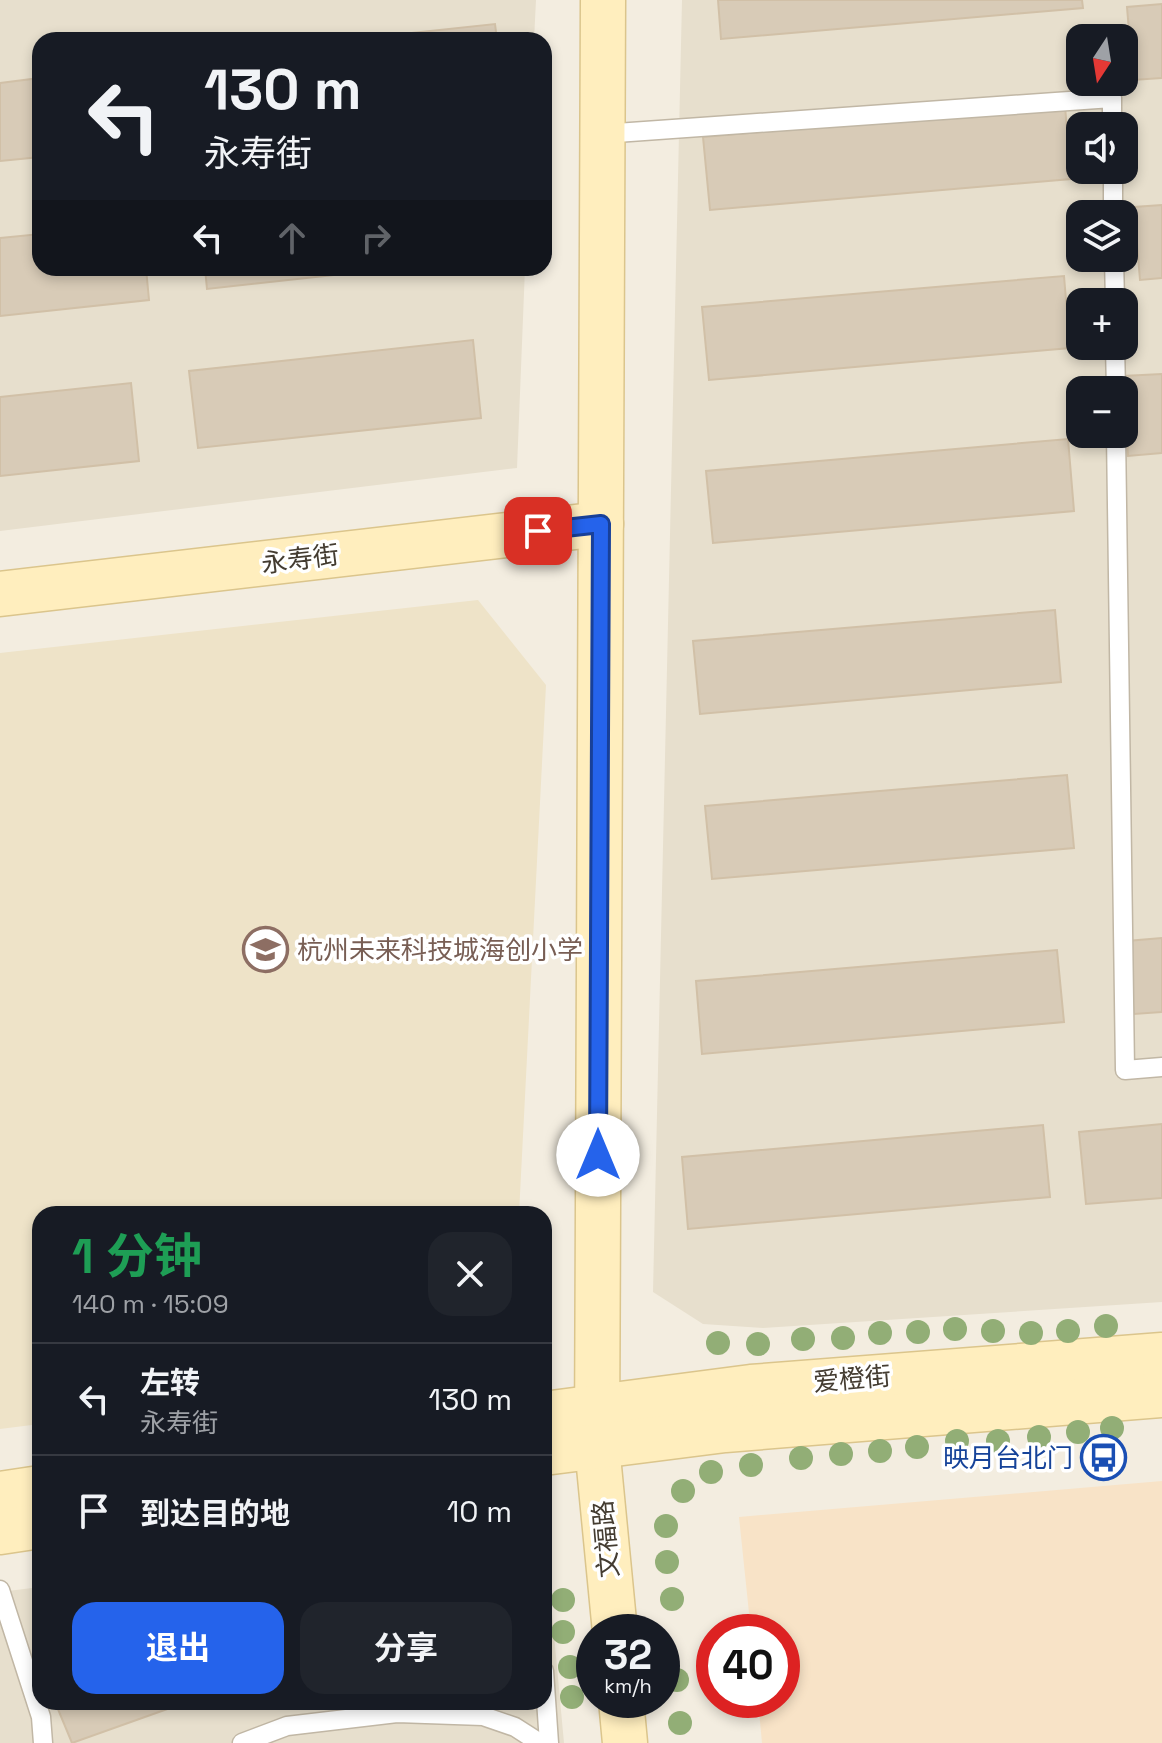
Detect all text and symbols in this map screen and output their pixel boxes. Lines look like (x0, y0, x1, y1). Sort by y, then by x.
north arrow (1066, 24, 1138, 96)
map controls (1066, 24, 1138, 448)
text: 130 m (204, 54, 362, 125)
icon: left (72, 64, 176, 168)
button: sound (1066, 112, 1138, 184)
text: 永寿街 (204, 131, 312, 177)
button: layers (1066, 200, 1138, 272)
icon: left (186, 216, 230, 260)
icon: ahead (270, 216, 314, 260)
icon: right (354, 216, 398, 260)
button: + (1066, 288, 1138, 360)
button: − (1066, 376, 1138, 448)
pin (504, 497, 572, 565)
icon: arrive (516, 509, 560, 553)
street label: 永寿街 (259, 537, 341, 581)
school or university icon: 杭州未来科技城海创小学 (242, 926, 290, 974)
place label: 杭州未来科技城海创小学 (297, 933, 583, 967)
position arrow (556, 1113, 640, 1197)
text: 1 分钟 (72, 1226, 202, 1287)
button: close (428, 1232, 512, 1316)
text: 140 m · 15:09 (72, 1287, 229, 1321)
street label: 爱橙街 (812, 1359, 892, 1399)
text: 左转 (140, 1363, 200, 1402)
icon: left (72, 1377, 116, 1421)
text: 130 m (429, 1380, 512, 1419)
text: 永寿街 (140, 1406, 218, 1440)
bus stop icon: 映月台北门 (1080, 1434, 1128, 1482)
place label: 映月台北门 (943, 1441, 1073, 1475)
icon: arrive (72, 1489, 116, 1533)
text: 10 m (447, 1492, 512, 1531)
text: 到达目的地 (140, 1494, 290, 1533)
street label: 文福路 (586, 1499, 626, 1579)
button: 退出 (72, 1602, 284, 1694)
button: 分享 (300, 1602, 512, 1694)
speed limit sign: 40 (696, 1614, 800, 1718)
text: 32 (604, 1630, 652, 1681)
text: km/h (604, 1673, 652, 1699)

